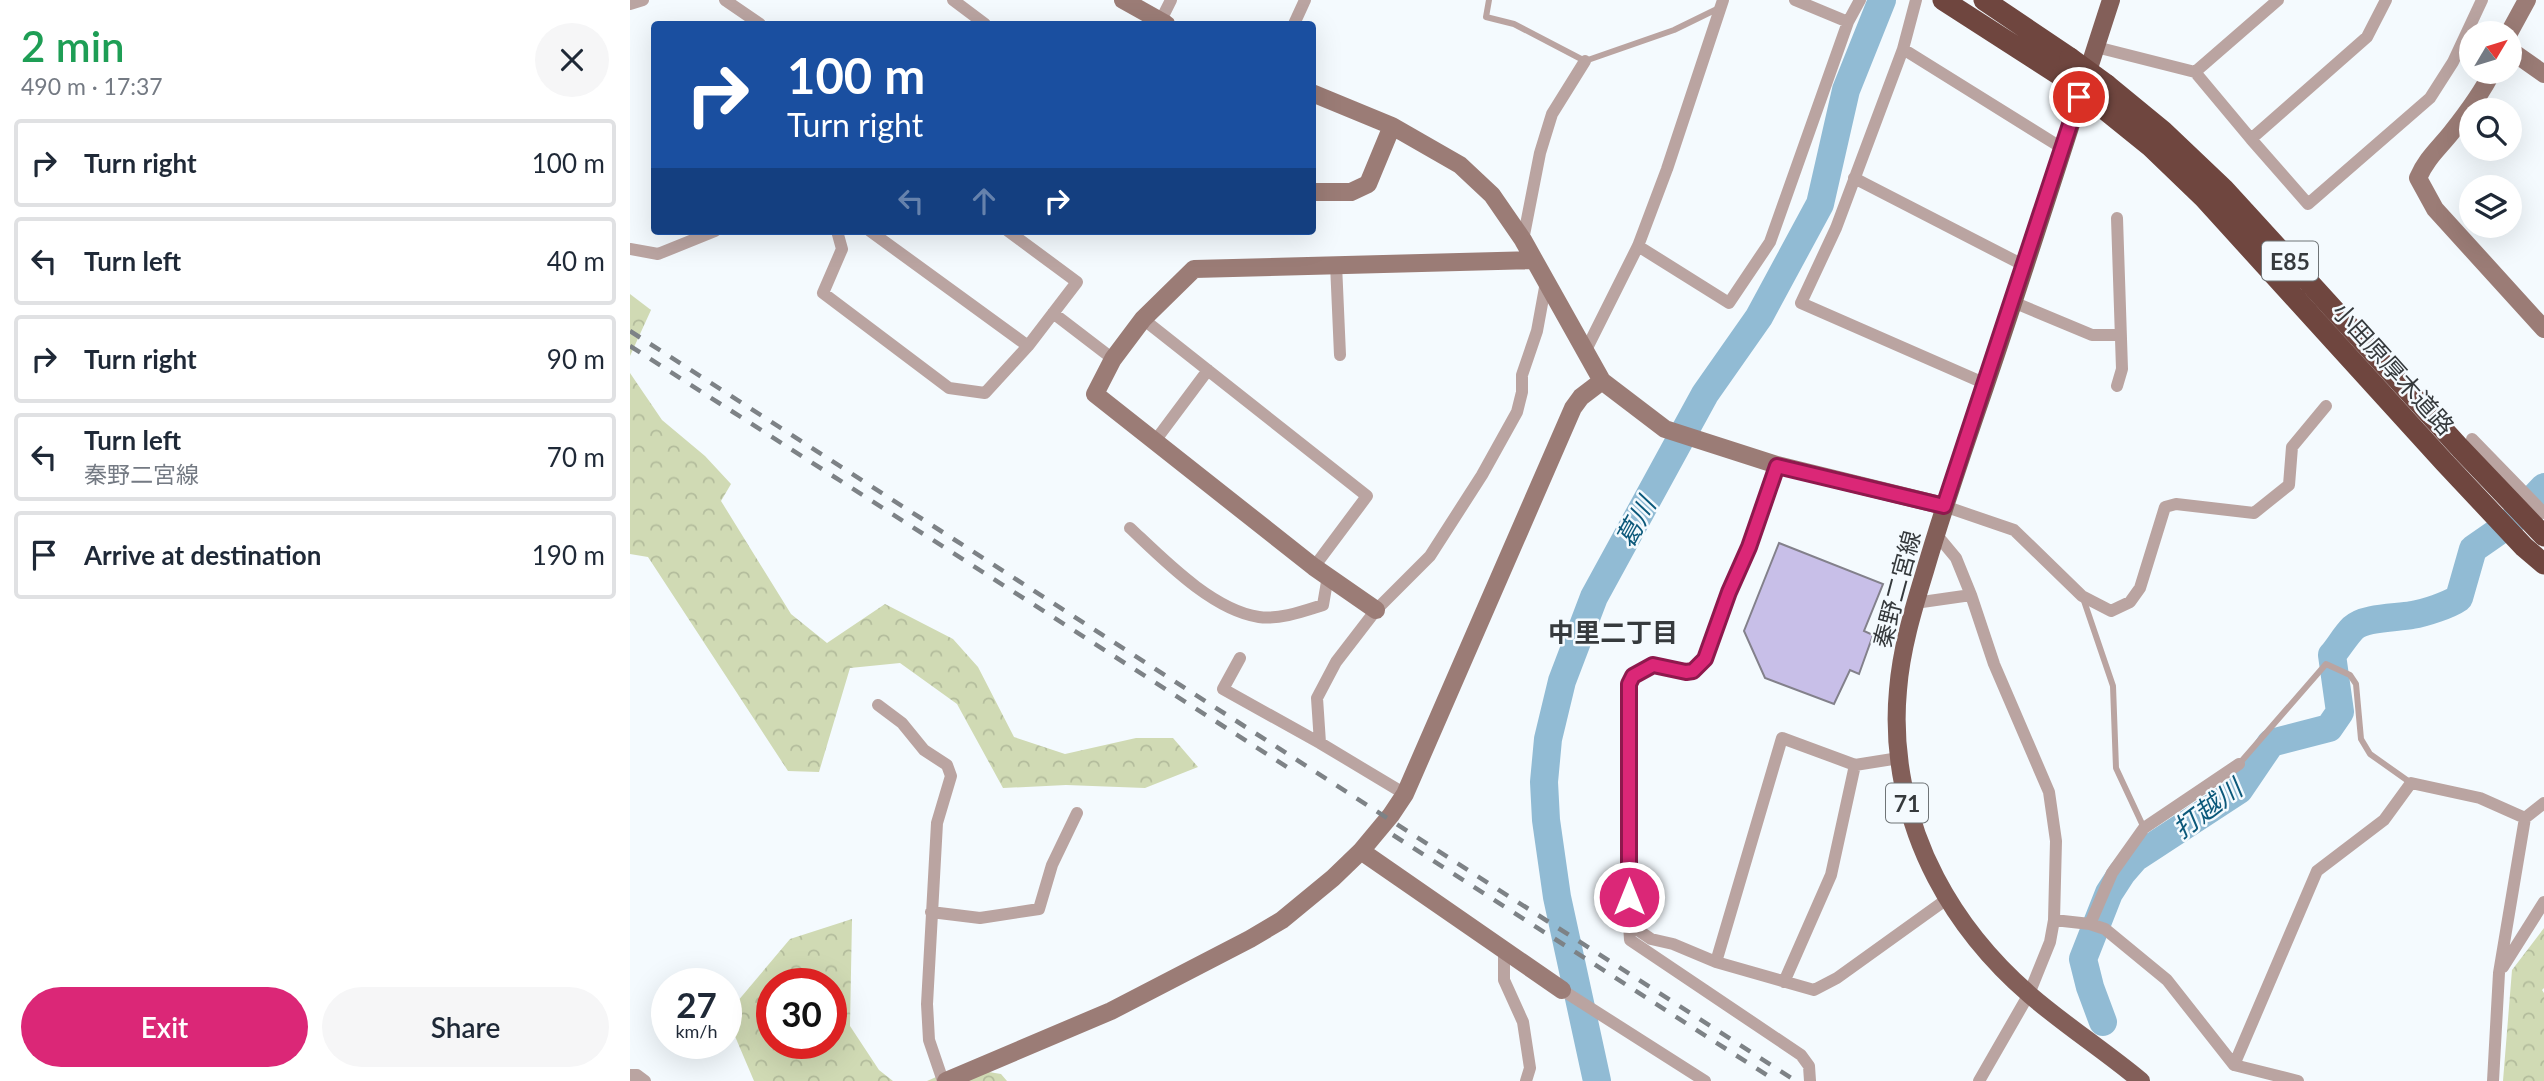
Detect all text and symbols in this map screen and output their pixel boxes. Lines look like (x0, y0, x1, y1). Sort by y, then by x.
text: 2 min (21, 21, 125, 71)
north arrow (2459, 21, 2522, 84)
map controls (2459, 21, 2522, 238)
button: close (535, 23, 609, 97)
text: 100 m (787, 46, 925, 104)
icon: right (672, 49, 763, 140)
pin (2049, 67, 2109, 127)
text: 490 m · 17:37 (21, 72, 163, 100)
icon: arrive (2060, 78, 2098, 116)
button: search (2459, 98, 2522, 161)
text: Turn right (787, 105, 923, 144)
icon: right (25, 144, 63, 182)
text: Turn right (84, 147, 197, 179)
text: 100 m (532, 147, 605, 179)
button: layers (2459, 175, 2522, 238)
icon: left (892, 182, 930, 220)
icon: ahead (965, 182, 1003, 220)
icon: right (1038, 182, 1076, 220)
icon: left (25, 242, 63, 280)
road number: E85 (2262, 242, 2318, 280)
text: Turn left (84, 245, 181, 277)
text: 40 m (547, 245, 605, 277)
street label: 小田原厚木道路 (2327, 296, 2461, 440)
icon: right (25, 340, 63, 378)
text: Turn right (84, 343, 197, 375)
text: 90 m (547, 343, 605, 375)
text: Turn left (84, 424, 181, 456)
icon: left (25, 438, 63, 476)
text: 70 m (547, 441, 605, 473)
text: 秦野二宮線 (84, 460, 199, 488)
water label: 葛川 (1608, 489, 1663, 553)
street label: 秦野二宮線 (1866, 527, 1926, 651)
icon: arrive (25, 536, 63, 574)
text: Arrive at destination (84, 539, 321, 571)
text: 190 m (532, 539, 605, 571)
district label: 中里二丁目 (1548, 616, 1678, 648)
water label: 打越川 (2166, 770, 2250, 844)
road number: 71 (1886, 783, 1928, 822)
position arrow (1592, 860, 1666, 934)
speed limit sign: 30 (756, 968, 847, 1059)
text: 27 (676, 983, 717, 1025)
button: Exit (21, 987, 308, 1067)
button: Share (322, 987, 609, 1067)
text: km/h (675, 1020, 718, 1042)

